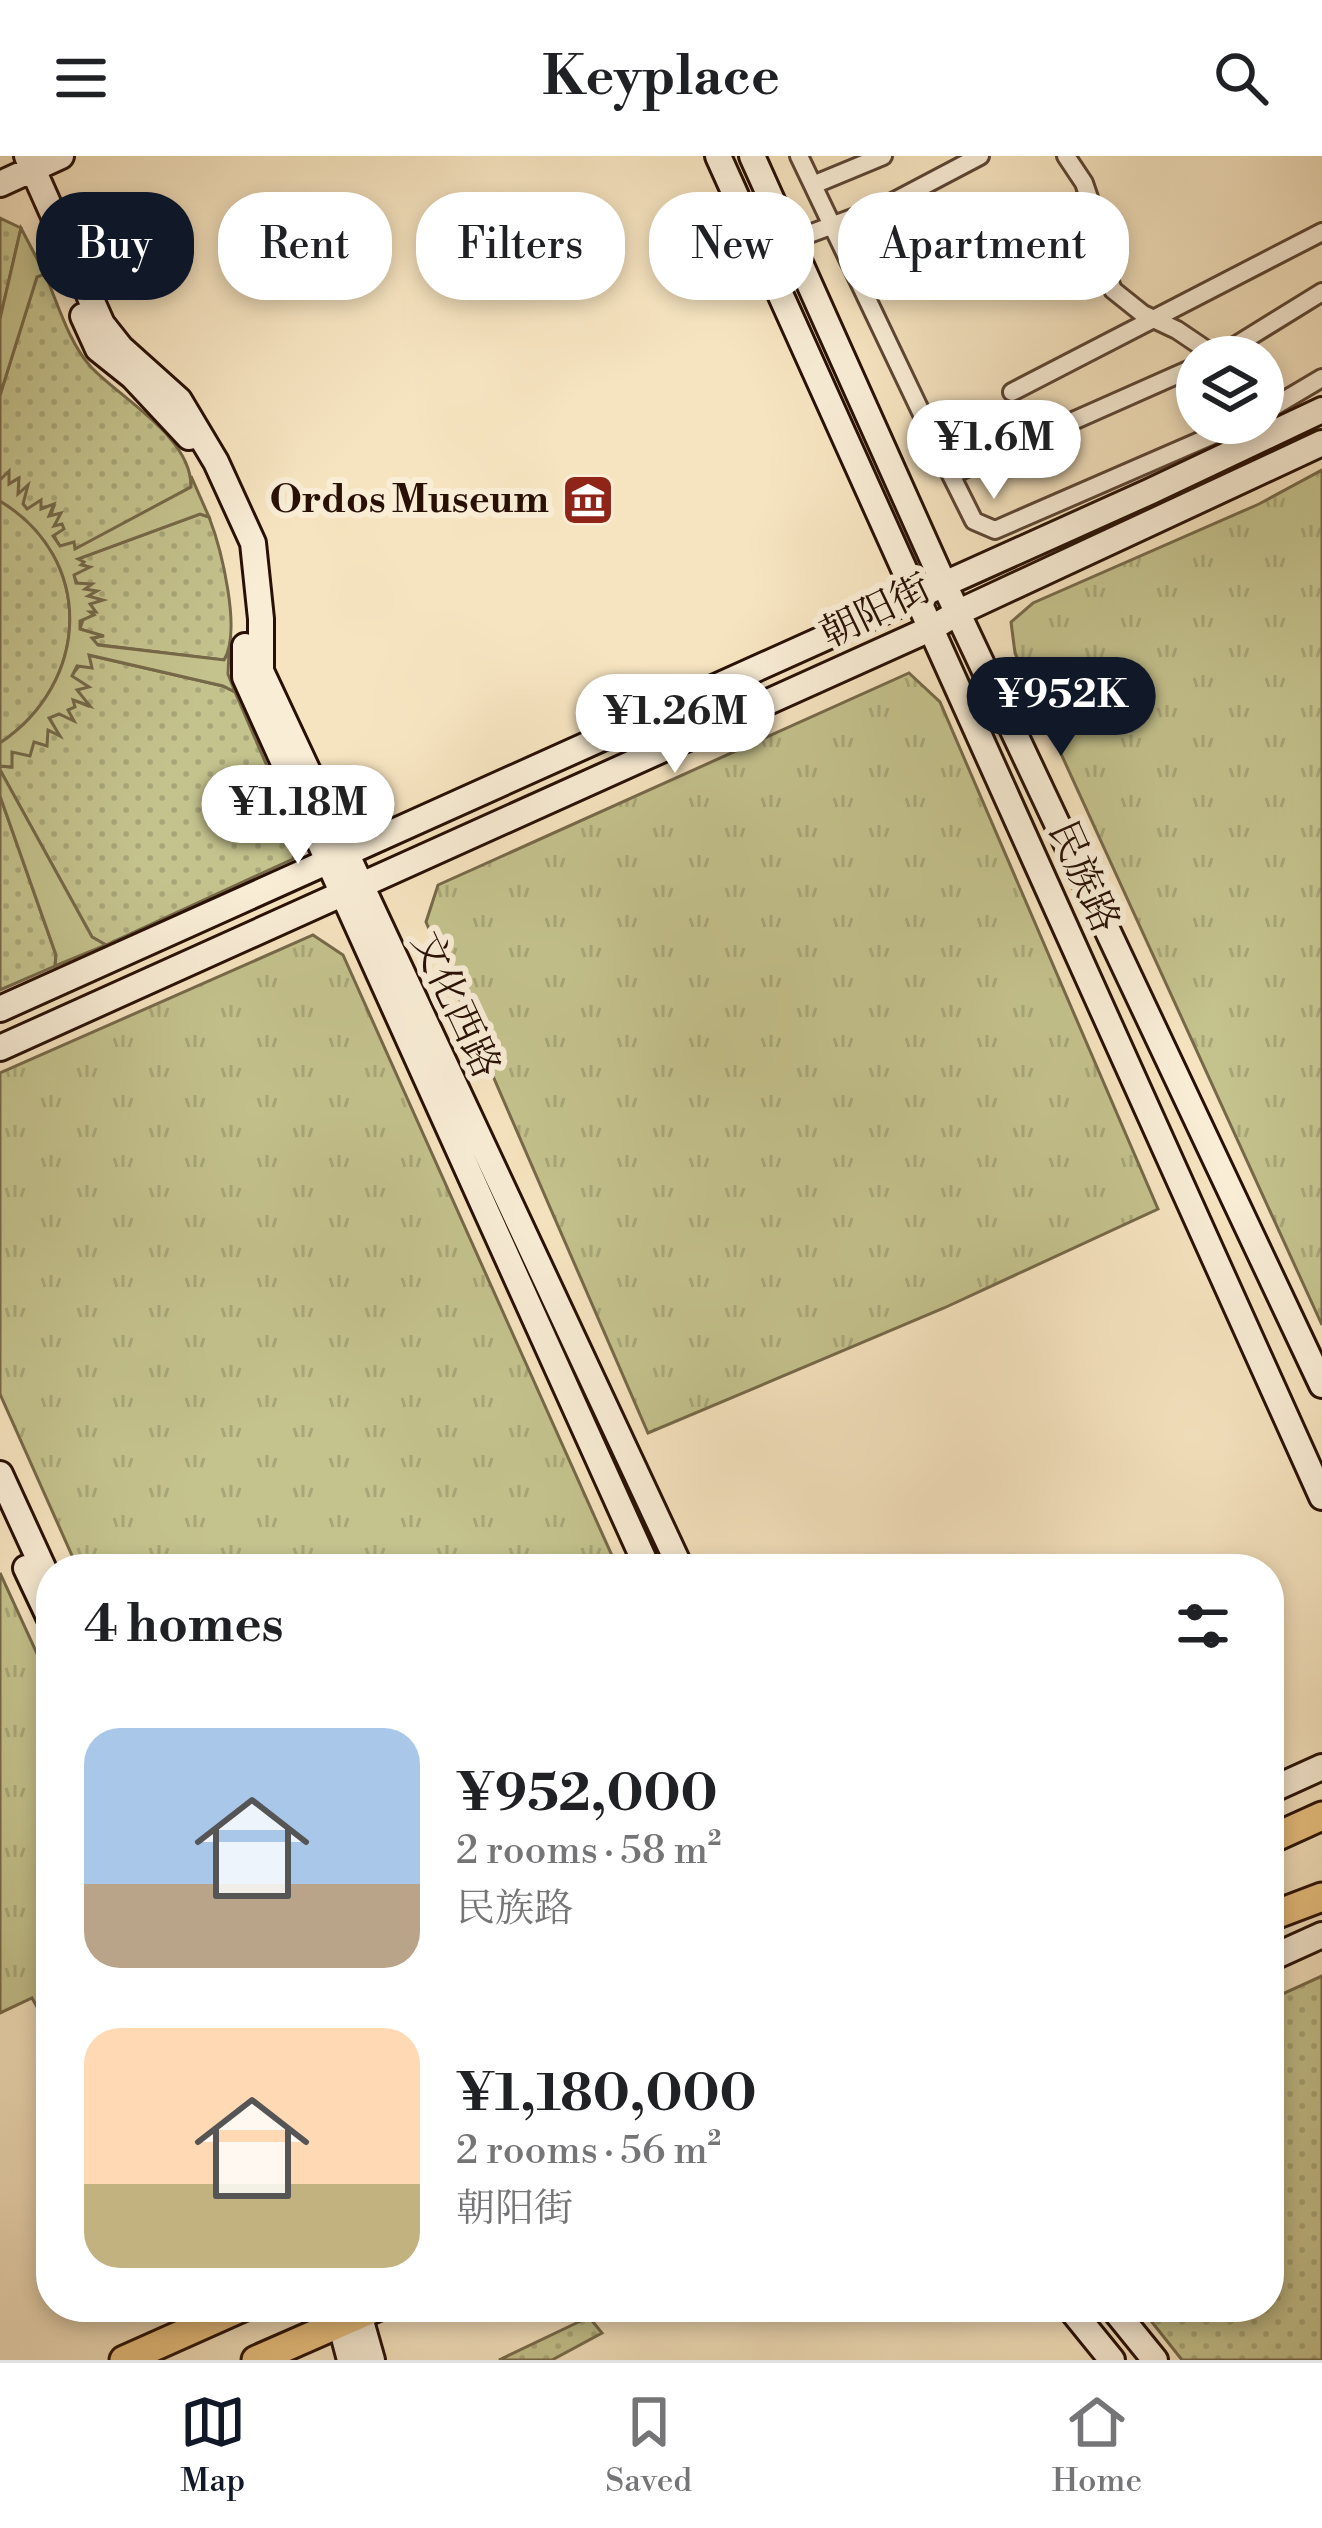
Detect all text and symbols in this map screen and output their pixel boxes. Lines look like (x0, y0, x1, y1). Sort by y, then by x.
text: Keyplace (542, 44, 780, 112)
icon: menu (48, 45, 114, 111)
icon: search (1208, 45, 1274, 111)
chip: Buy (36, 192, 194, 300)
chip: Rent (218, 192, 392, 300)
chip: Filters (416, 192, 625, 300)
chip: New (649, 192, 814, 300)
chip: Apartment (838, 192, 1129, 300)
map controls (1176, 336, 1284, 444)
button: layers (1176, 336, 1284, 444)
pin: ¥1.6M (910, 400, 1078, 502)
text: ¥1.6M (934, 414, 1054, 463)
museum icon: Ordos Museum (560, 472, 616, 528)
place label: Ordos Museum (270, 476, 549, 525)
street label: 朝阳街 (813, 564, 939, 660)
pin: ¥952K (977, 657, 1145, 759)
text: ¥952K (994, 671, 1128, 720)
pin: ¥1.26M (577, 674, 773, 776)
text: ¥1.26M (603, 688, 747, 737)
pin: ¥1.18M (200, 765, 396, 867)
text: ¥1.18M (229, 779, 368, 828)
street label: 民族路 (1037, 814, 1129, 940)
street label: 文化西路 (400, 924, 510, 1086)
icon: filters (1170, 1593, 1236, 1659)
text: 4 homes (84, 1594, 284, 1658)
text: ¥952,000 (456, 1763, 718, 1827)
icon: home (180, 1776, 324, 1920)
text: 2 rooms · 58 m² (456, 1827, 722, 1876)
text: 民族路 (456, 1885, 573, 1934)
text: ¥1,180,000 (456, 2063, 757, 2127)
icon: home (180, 2076, 324, 2220)
text: 2 rooms · 56 m² (456, 2127, 721, 2176)
text: 朝阳街 (456, 2185, 573, 2234)
tab: Map (180, 2389, 246, 2502)
tab: Saved (605, 2389, 692, 2502)
tab: Home (1052, 2389, 1142, 2502)

